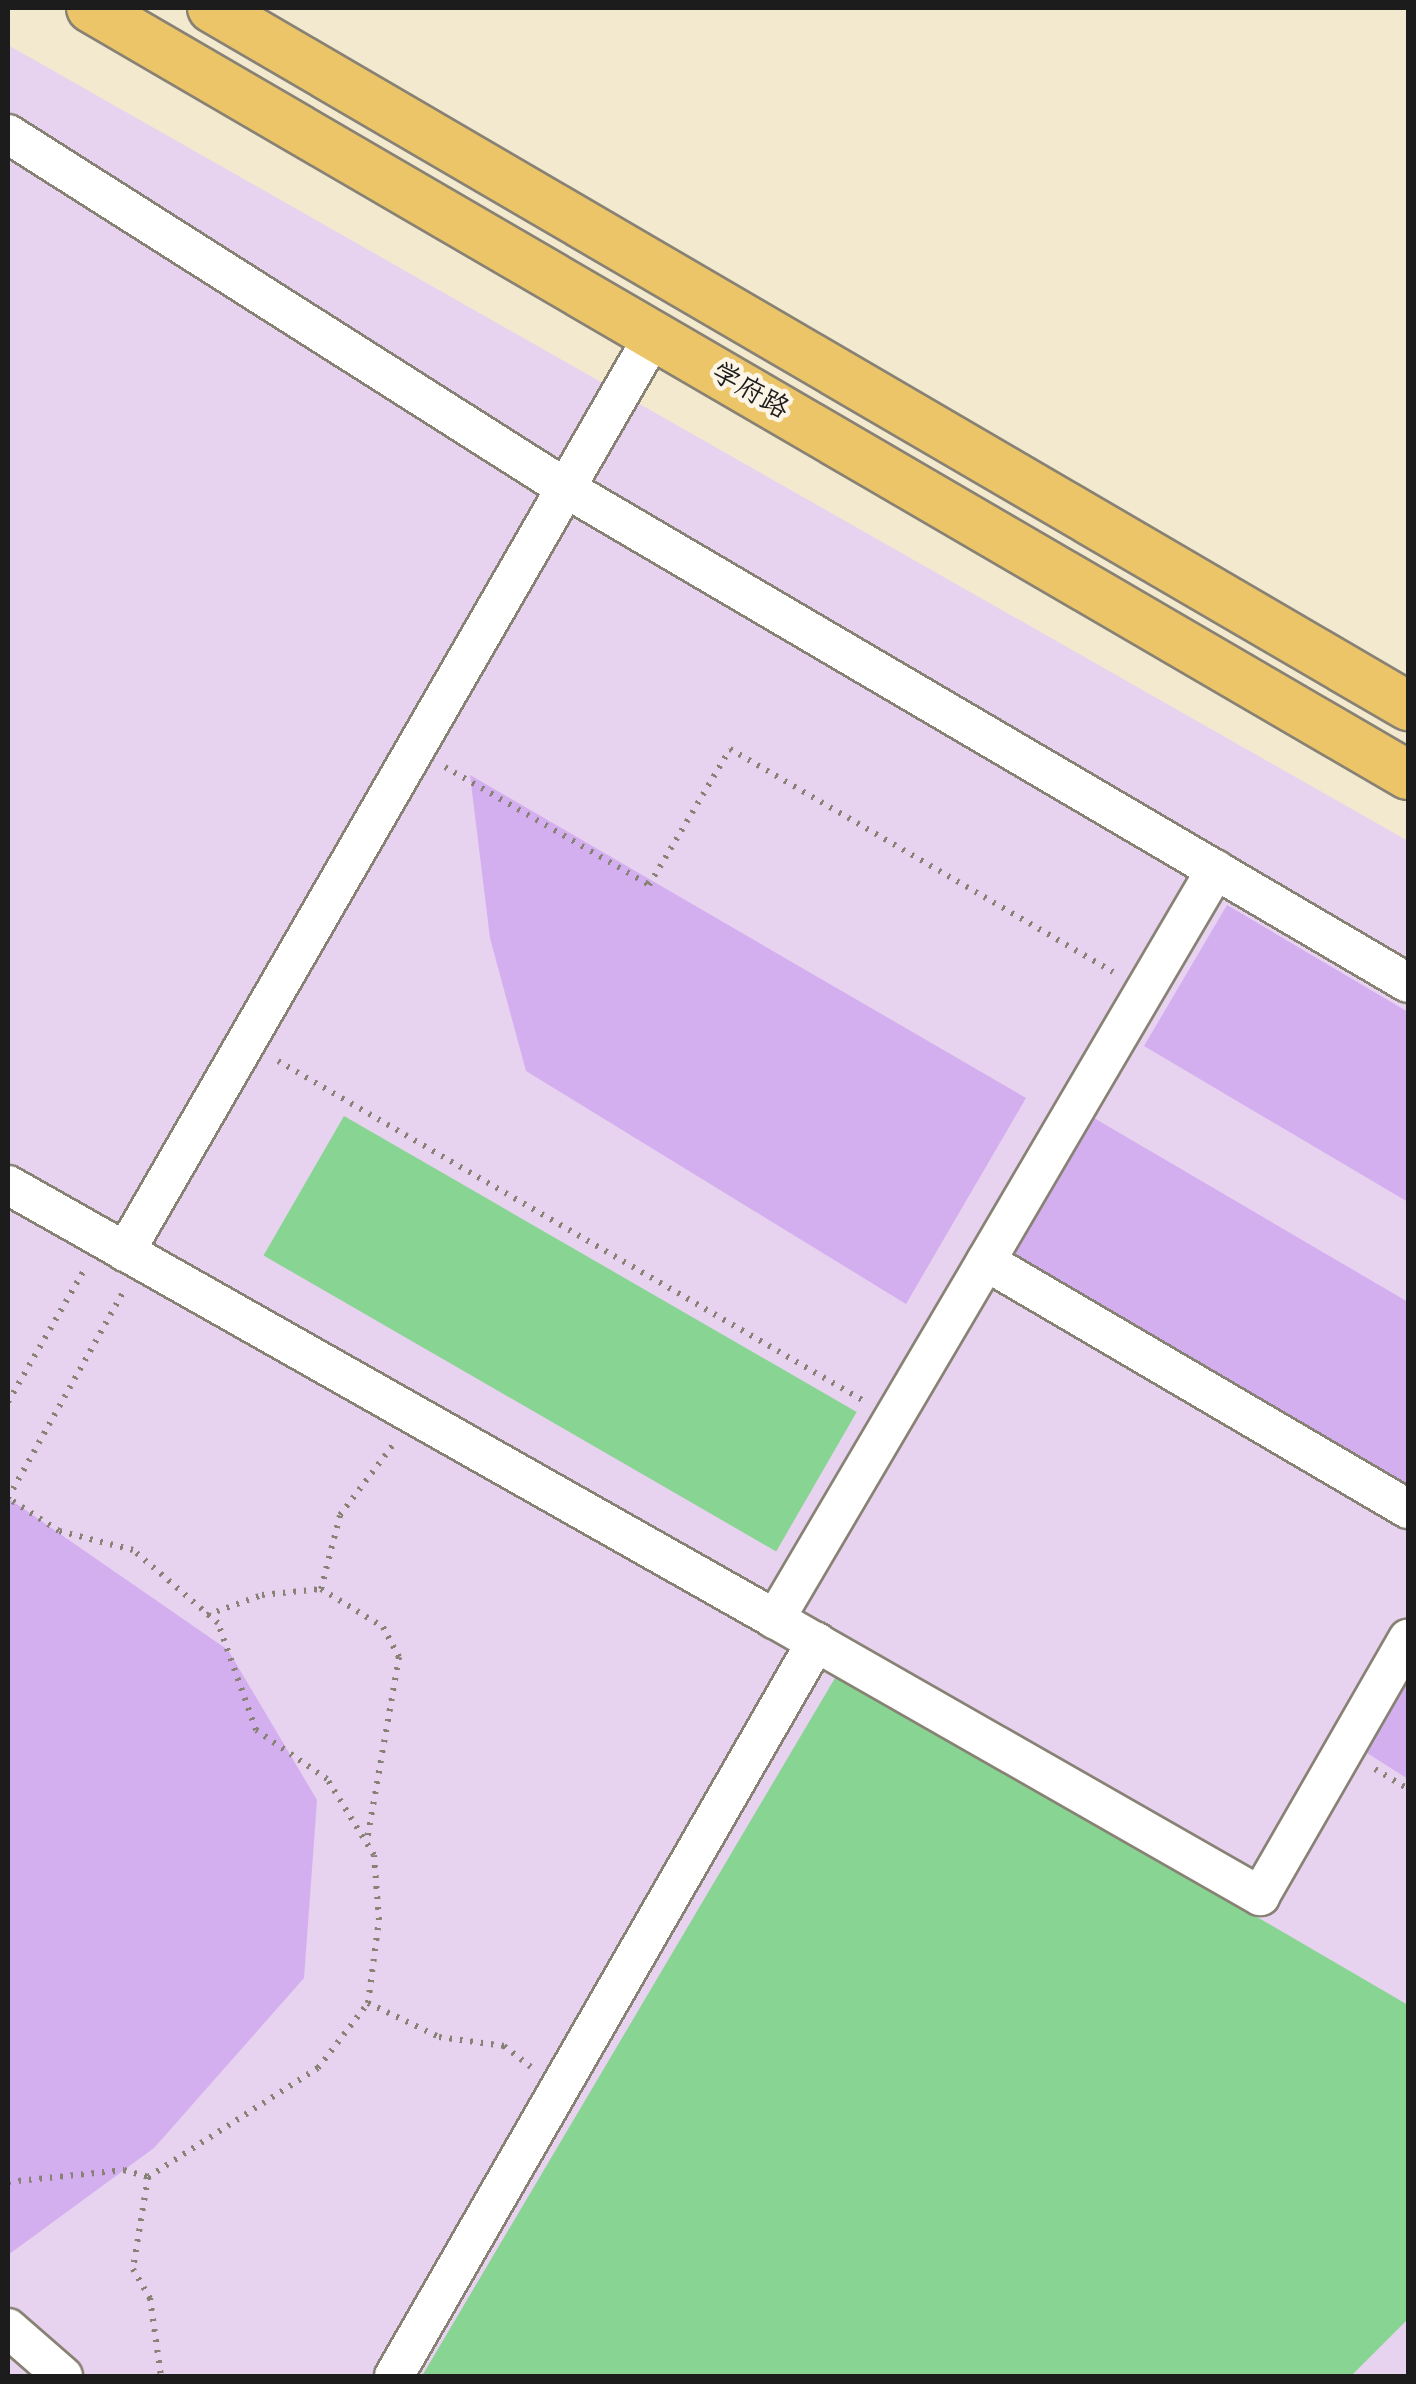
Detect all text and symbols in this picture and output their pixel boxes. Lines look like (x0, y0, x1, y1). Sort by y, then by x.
street label: 学府路 (705, 355, 795, 427)

